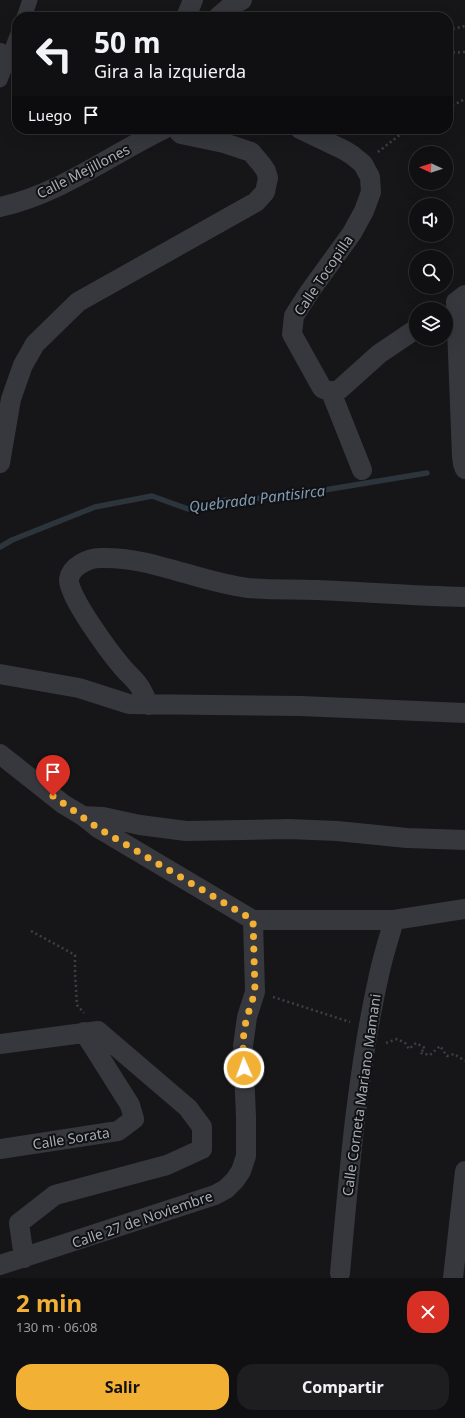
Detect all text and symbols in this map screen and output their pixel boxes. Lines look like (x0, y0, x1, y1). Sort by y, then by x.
text: 50 m (94, 23, 161, 61)
icon: left (28, 28, 80, 80)
text: Gira a la izquierda (94, 59, 246, 83)
icon: arrive (80, 104, 102, 126)
text: Luego (28, 105, 72, 125)
street label: Calle Mejillones (33, 139, 133, 203)
north arrow (409, 146, 453, 190)
map controls (409, 146, 453, 346)
button: sound (409, 198, 453, 242)
street label: Calle Tocopilla (289, 231, 357, 319)
button: search (409, 250, 453, 294)
button: layers (409, 302, 453, 346)
water label: Quebrada Pantisirca (188, 480, 327, 516)
pin (36, 755, 70, 796)
icon: arrive (42, 761, 64, 783)
street label: Calle Corneta Mariano Mamani (337, 993, 385, 1197)
position arrow (223, 1047, 265, 1089)
street label: Calle Sorata (31, 1123, 111, 1153)
street label: Calle 27 de Noviembre (69, 1186, 215, 1252)
text: 2 min (16, 1286, 82, 1319)
button: close (407, 1291, 449, 1333)
text: 130 m · 06:08 (16, 1318, 97, 1336)
button: Salir (16, 1364, 229, 1410)
button: Compartir (237, 1364, 449, 1410)

